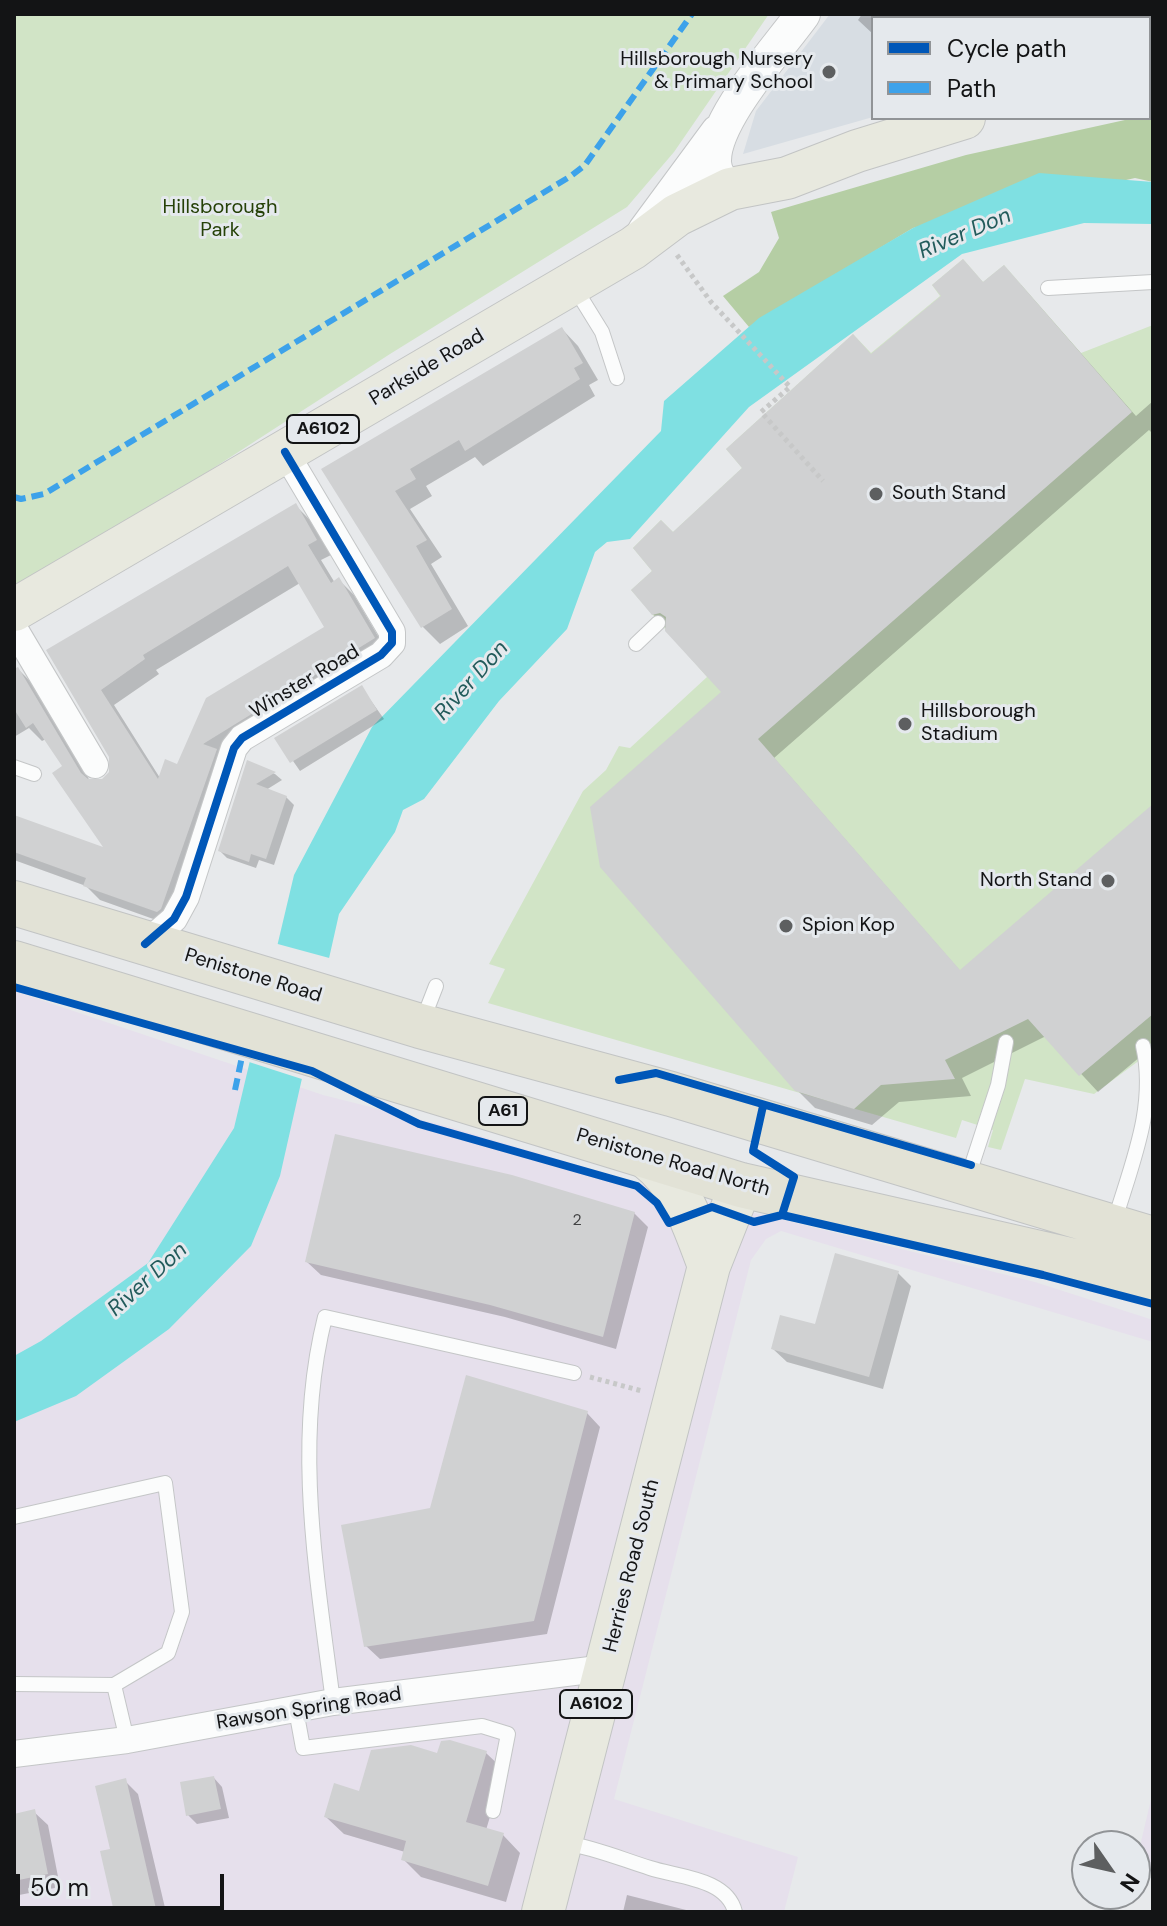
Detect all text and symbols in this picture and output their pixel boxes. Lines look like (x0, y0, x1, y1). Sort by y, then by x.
legend (871, 16, 1151, 120)
text: Cycle path (947, 33, 1066, 64)
place label: Hillsborough Nursery & Primary School (620, 48, 813, 95)
marker: Hillsborough Nursery & Primary School (820, 63, 838, 81)
text: Path (947, 73, 996, 104)
park label: Hillsborough Park (163, 196, 277, 243)
water label: River Don (915, 203, 1015, 265)
street label: Parkside Road (365, 324, 489, 412)
road number: A6102 (287, 415, 359, 443)
place label: South Stand (892, 482, 1006, 506)
marker: South Stand (867, 485, 885, 503)
water label: River Don (429, 636, 515, 726)
street label: Winster Road (246, 640, 364, 724)
place label: Hillsborough Stadium (921, 700, 1036, 747)
marker: Hillsborough Stadium (896, 715, 914, 733)
place label: North Stand (980, 869, 1092, 893)
marker: North Stand (1099, 872, 1117, 890)
place label: Spion Kop (802, 914, 895, 938)
marker: Spion Kop (777, 917, 795, 935)
street label: Penistone Road (181, 944, 325, 1008)
road number: A61 (479, 1097, 527, 1125)
street label: Penistone Road North (573, 1124, 773, 1202)
house number: 2 (572, 1211, 582, 1231)
water label: River Don (103, 1237, 193, 1323)
street label: Herries Road South (599, 1477, 665, 1655)
street label: Rawson Spring Road (215, 1683, 403, 1735)
road number: A6102 (560, 1690, 632, 1718)
north arrow (1071, 1830, 1151, 1910)
scale bar (20, 1858, 228, 1908)
text: N (1113, 1868, 1146, 1897)
text: 50 m (30, 1872, 89, 1903)

